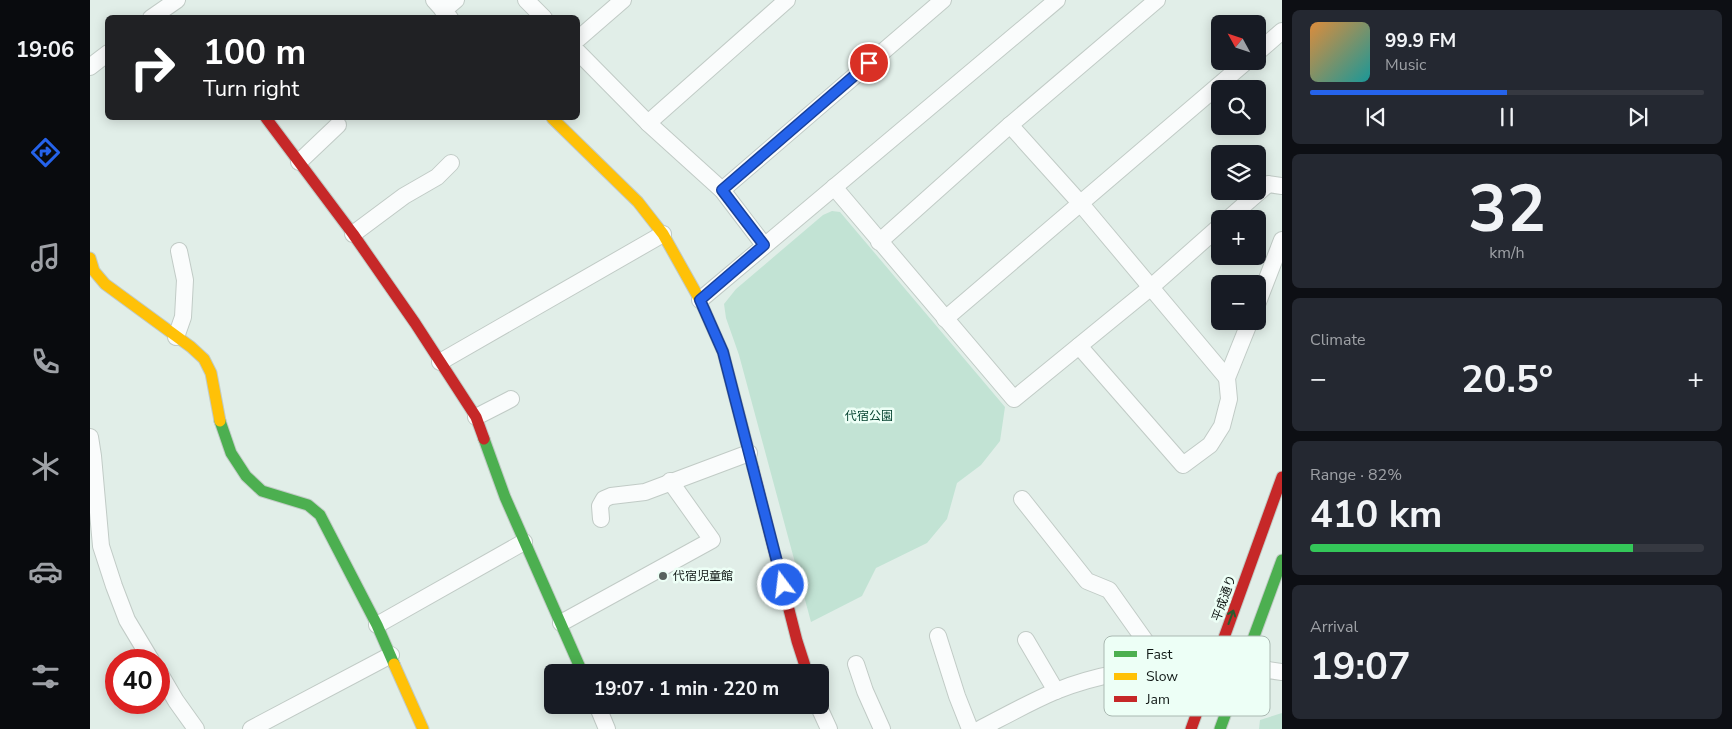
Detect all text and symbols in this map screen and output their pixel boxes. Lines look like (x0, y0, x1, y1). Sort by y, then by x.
north arrow (1211, 15, 1266, 70)
map controls (1211, 15, 1266, 330)
text: 99.9 FM (1385, 28, 1456, 54)
text: 100 m (203, 29, 306, 76)
text: 19:06 (16, 35, 74, 65)
icon: right (120, 35, 185, 100)
pin (848, 42, 890, 84)
icon: arrive (855, 49, 883, 77)
text: Music (1385, 54, 1426, 76)
text: Turn right (203, 74, 299, 104)
button: search (1211, 80, 1266, 135)
icon: previous (1362, 103, 1390, 131)
icon: pause (1493, 103, 1521, 131)
icon: next (1624, 103, 1652, 131)
icon: directions (28, 135, 63, 170)
button: layers (1211, 145, 1266, 200)
text: 32 (1468, 165, 1546, 254)
button: + (1211, 210, 1266, 265)
icon: music (28, 240, 63, 275)
text: km/h (1489, 242, 1525, 264)
button: − (1211, 275, 1266, 330)
text: Climate (1310, 329, 1365, 351)
icon: phone (28, 344, 63, 379)
text: 20.5° (1461, 354, 1553, 405)
text: − (1310, 360, 1327, 398)
text: + (1687, 360, 1704, 398)
park label: 代宿公園 (845, 408, 893, 424)
icon: climate (28, 449, 63, 484)
text: Range · 82% (1310, 464, 1402, 486)
text: 410 km (1310, 489, 1442, 540)
icon: car (28, 554, 63, 589)
position arrow (756, 558, 808, 610)
place label: 代宿児童館 (673, 568, 733, 584)
marker: 代宿児童館 (657, 570, 669, 582)
street label: 平成通り (1208, 573, 1240, 623)
one-way arrow (1227, 610, 1236, 626)
text: Arrival (1310, 616, 1358, 638)
legend (1104, 636, 1270, 716)
text: 19:07 (1310, 641, 1411, 692)
text: Fast (1146, 645, 1172, 664)
speed limit sign: 40 (105, 649, 170, 714)
icon: filters (28, 659, 63, 694)
text: Slow (1146, 667, 1178, 686)
text: 19:07 · 1 min · 220 m (594, 676, 779, 702)
text: Jam (1145, 690, 1170, 709)

